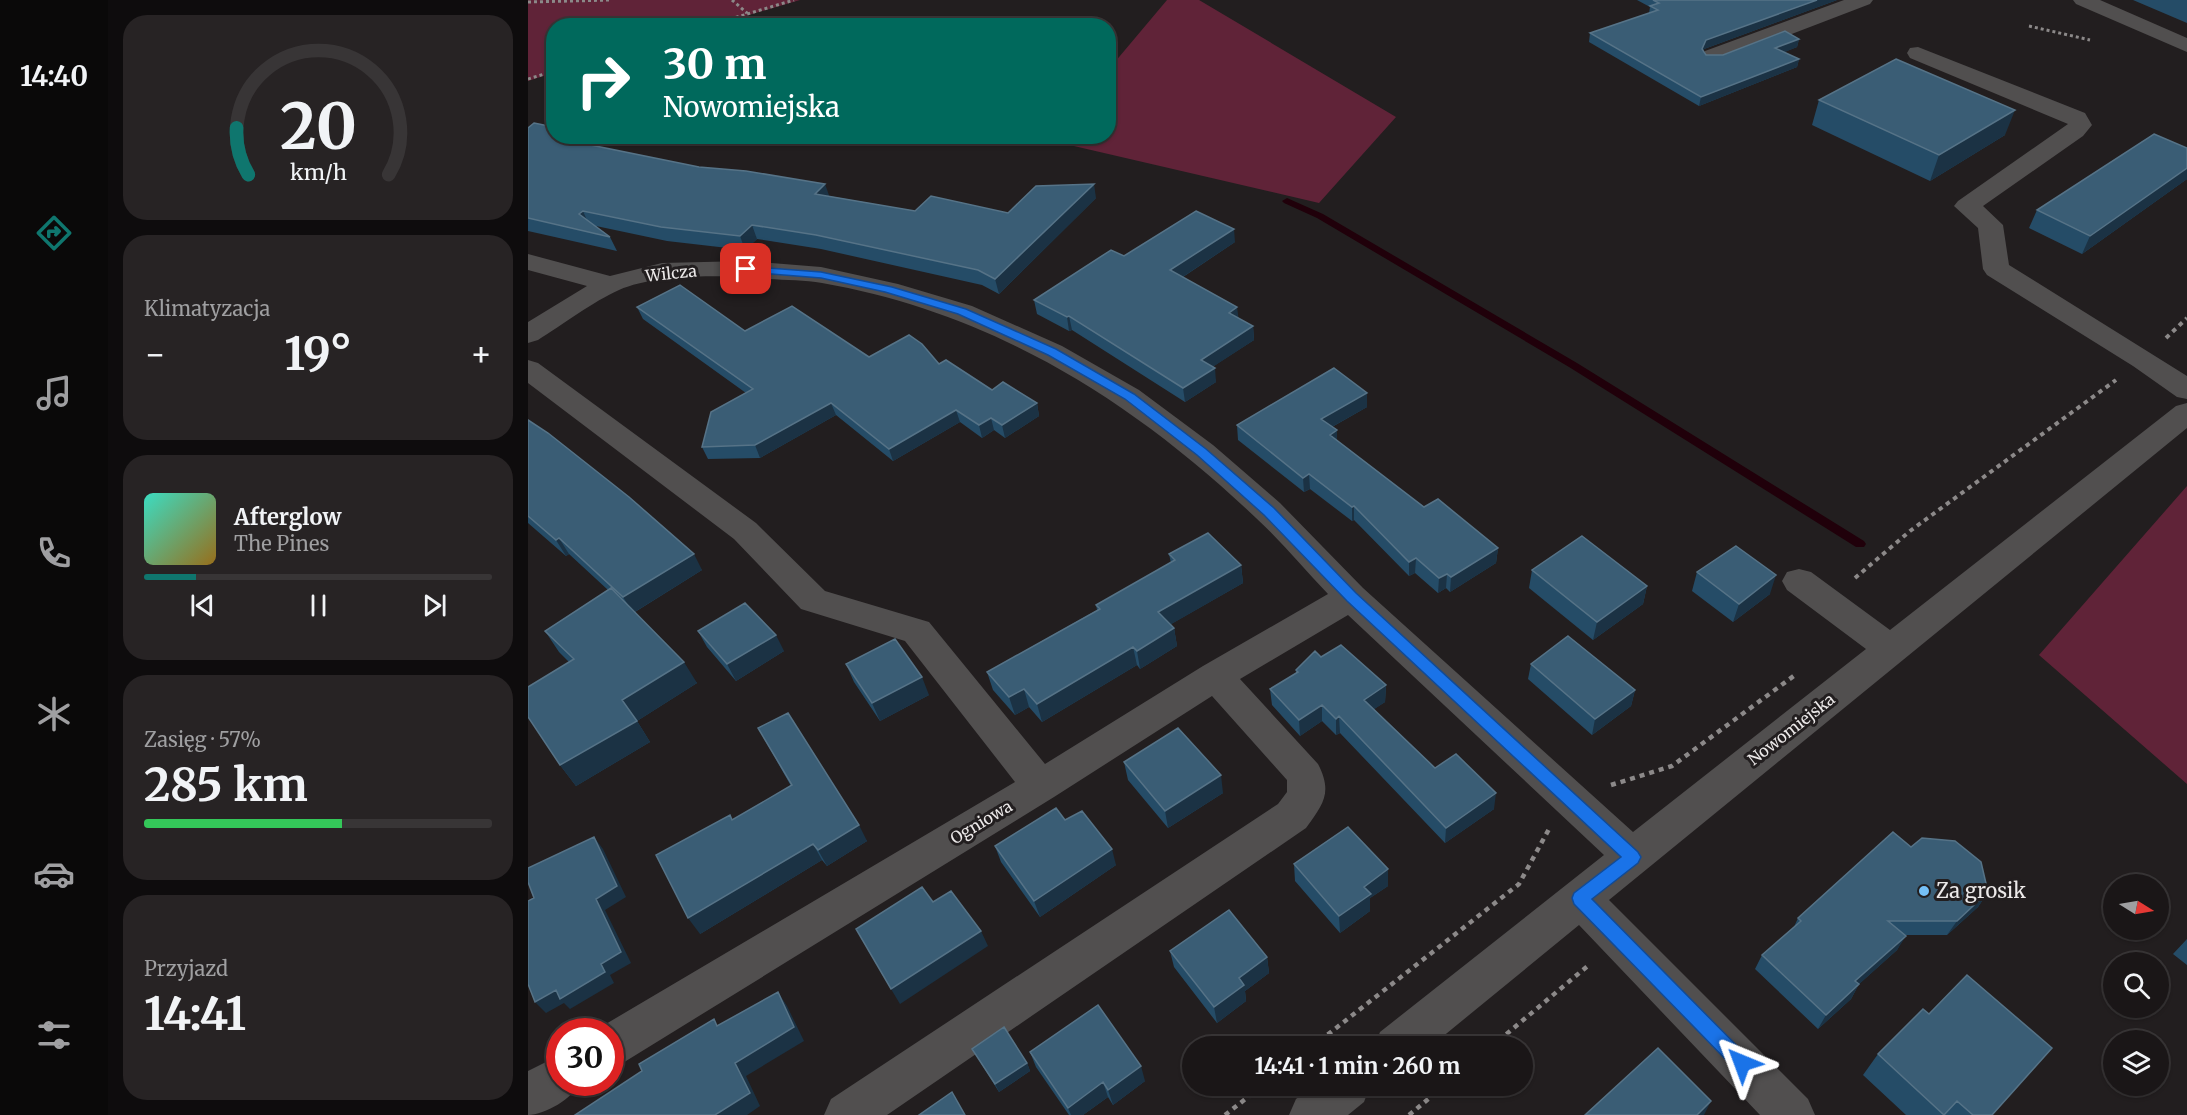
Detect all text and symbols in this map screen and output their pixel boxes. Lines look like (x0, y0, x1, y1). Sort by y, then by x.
text: 30 m (663, 38, 767, 90)
icon: right (564, 42, 642, 120)
text: 14:40 (20, 59, 88, 93)
text: 20 (279, 88, 357, 166)
text: Nowomiejska (663, 90, 840, 124)
text: km/h (290, 159, 346, 186)
icon: directions (33, 212, 75, 254)
pin (720, 243, 771, 294)
icon: arrive (729, 252, 762, 285)
street label: Wilcza (643, 260, 698, 286)
text: Klimatyzacja (144, 296, 270, 321)
text: 19° (284, 326, 352, 382)
text: − (144, 334, 166, 375)
text: + (470, 334, 492, 375)
icon: music (33, 372, 75, 414)
text: Afterglow (234, 503, 341, 531)
text: The Pines (234, 531, 329, 556)
icon: phone (33, 532, 75, 574)
icon: previous (186, 589, 219, 622)
icon: pause (302, 589, 335, 622)
icon: next (418, 589, 451, 622)
street label: Nowomiejska (1744, 689, 1839, 769)
icon: climate (33, 693, 75, 735)
text: Zasięg · 57% (144, 727, 261, 752)
text: 285 km (144, 757, 308, 813)
street label: Ogniowa (946, 796, 1016, 848)
icon: car (33, 853, 75, 895)
north arrow (2103, 874, 2169, 940)
map controls (2103, 874, 2169, 1096)
place label: Za grosik (1936, 878, 2026, 903)
marker: Za grosik (1917, 884, 1931, 898)
button: search (2103, 952, 2169, 1018)
text: Przyjazd (144, 956, 228, 981)
text: 14:41 (144, 986, 246, 1042)
icon: filters (33, 1014, 75, 1056)
speed limit sign: 30 (546, 1018, 624, 1096)
button: layers (2103, 1030, 2169, 1096)
position arrow (1710, 1031, 1774, 1095)
text: 14:41 · 1 min · 260 m (1254, 1052, 1461, 1080)

